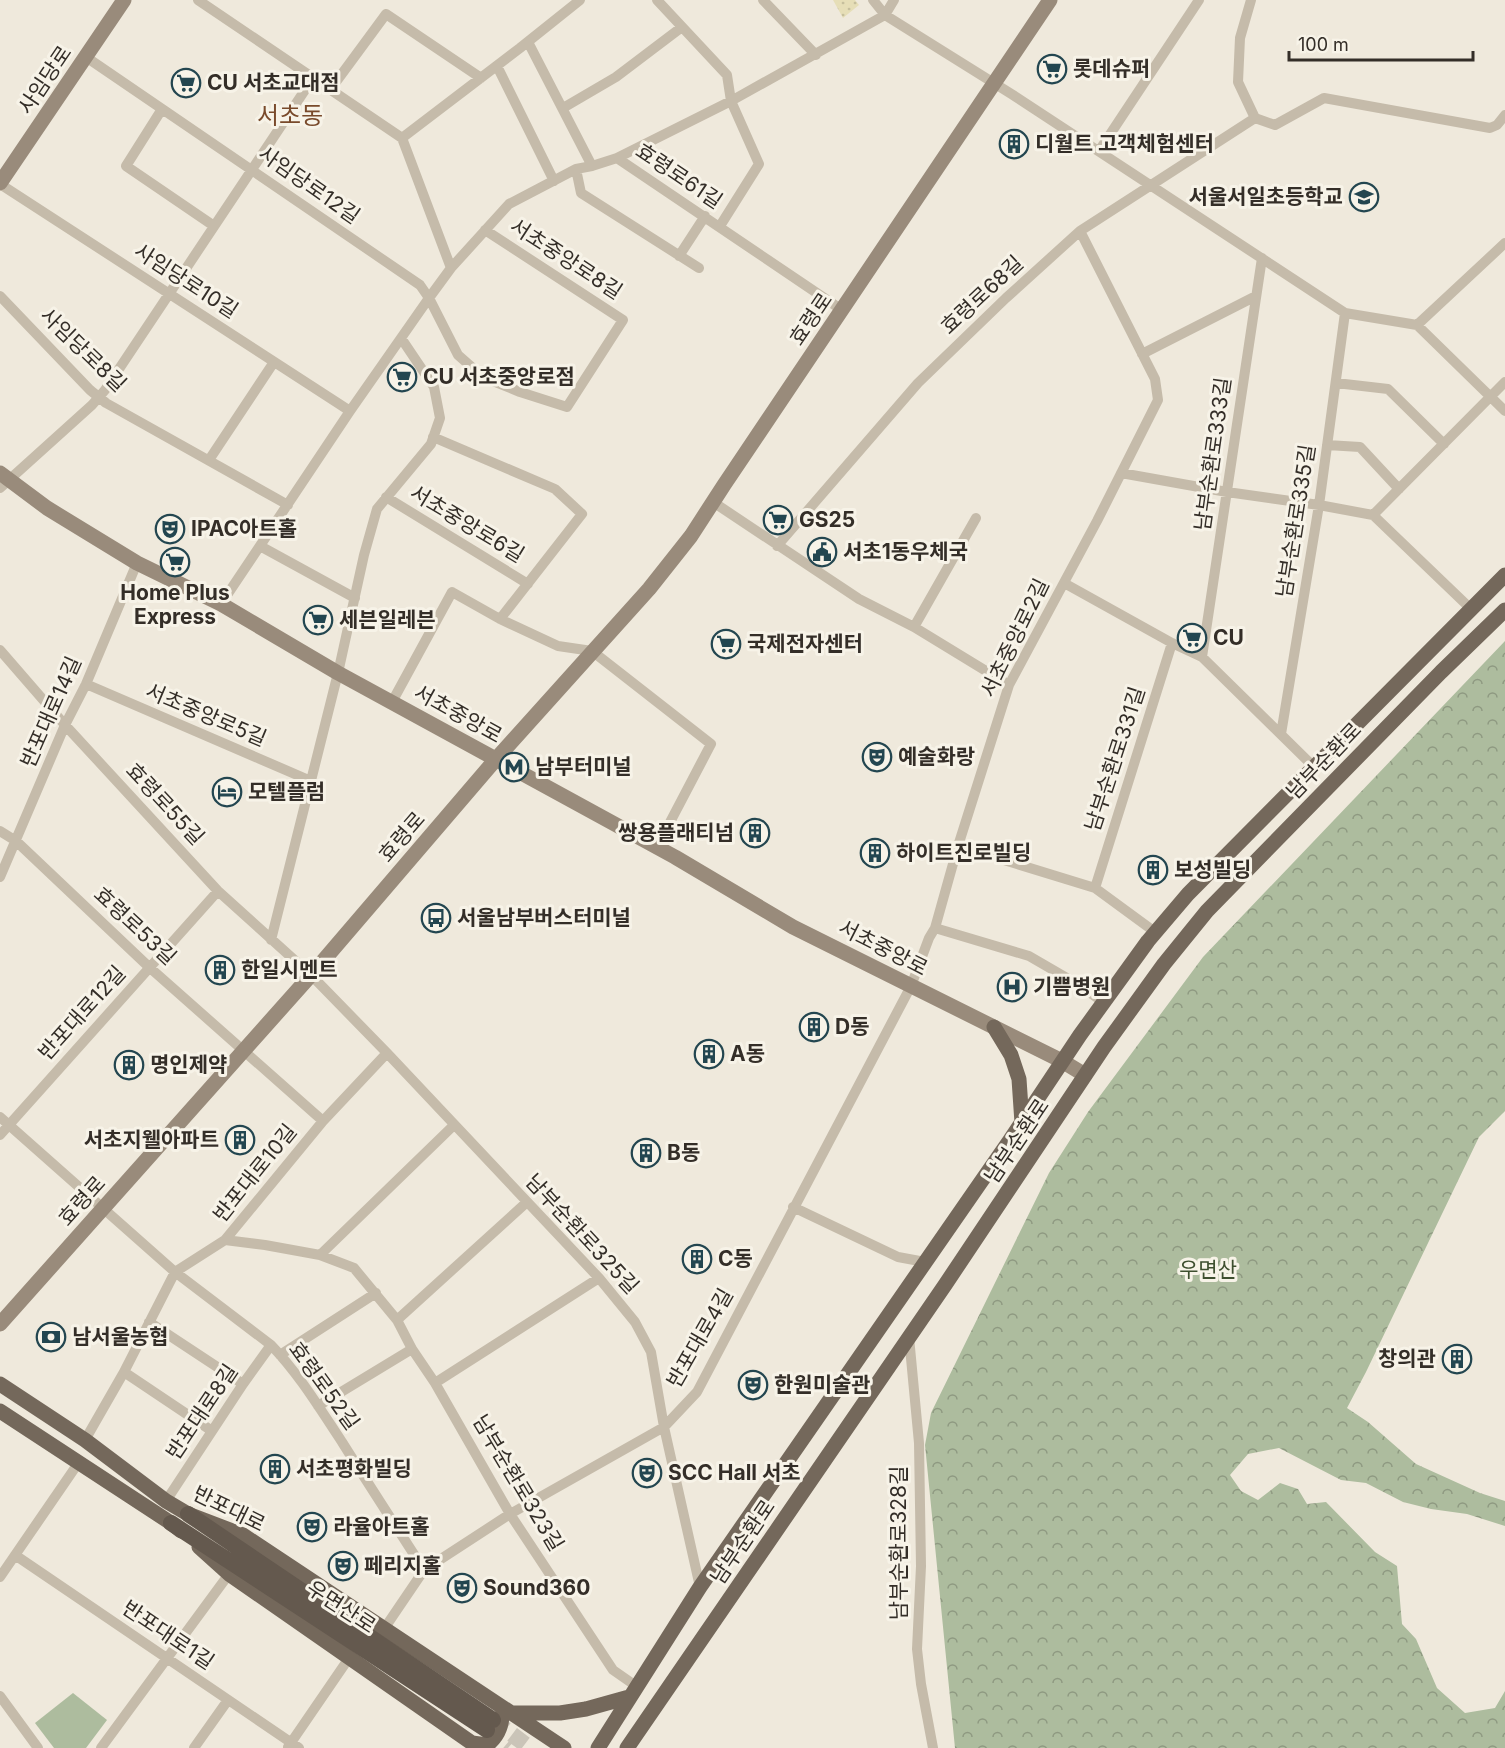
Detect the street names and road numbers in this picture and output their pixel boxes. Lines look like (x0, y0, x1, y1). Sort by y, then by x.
street label: 사임당로 (13, 41, 77, 119)
street label: 효령로61길 (631, 138, 727, 214)
street label: 사임당로12길 (254, 141, 365, 229)
street label: 서초중앙로8길 (505, 213, 627, 304)
street label: 사임당로10길 (130, 238, 243, 323)
street label: 효령로68길 (935, 250, 1028, 339)
street label: 효령로 (784, 288, 837, 350)
street label: 사임당로8길 (35, 303, 131, 397)
street label: 남부순환로333길 (1189, 376, 1236, 532)
street label: 남부순환로335길 (1271, 443, 1320, 599)
street label: 서초중앙로6길 (406, 480, 529, 567)
street label: 서초중앙로2길 (975, 574, 1054, 701)
street label: 반포대로14길 (15, 652, 86, 771)
street label: 서초중앙로5길 (142, 678, 270, 751)
street label: 서초중앙로 (410, 679, 507, 748)
street label: 남부순환로331길 (1079, 683, 1150, 834)
street label: 남부순환로 (1281, 717, 1366, 804)
street label: 효령로55길 (121, 758, 210, 850)
street label: 효령로 (373, 807, 430, 867)
street label: 효령로53길 (89, 881, 182, 970)
street label: 서초중앙로 (835, 914, 932, 981)
street label: 반포대로12길 (33, 960, 130, 1065)
street label: 남부순환로 (979, 1094, 1054, 1188)
street label: 반포대로10길 (208, 1119, 302, 1227)
street label: 남부순환로325길 (521, 1169, 644, 1299)
street label: 효령로 (53, 1171, 110, 1231)
street label: 반포대로4길 (661, 1284, 738, 1392)
street label: 효령로52길 (284, 1337, 365, 1435)
street label: 반포대로8길 (161, 1359, 243, 1464)
street label: 남부순환로323길 (468, 1410, 569, 1555)
street label: 남부순환로328길 (886, 1466, 911, 1620)
street label: 반포대로 (189, 1480, 269, 1537)
street label: 남부순환로 (705, 1495, 780, 1589)
street label: 우면산로 (302, 1575, 380, 1638)
street label: 반포대로1길 (118, 1595, 219, 1674)

